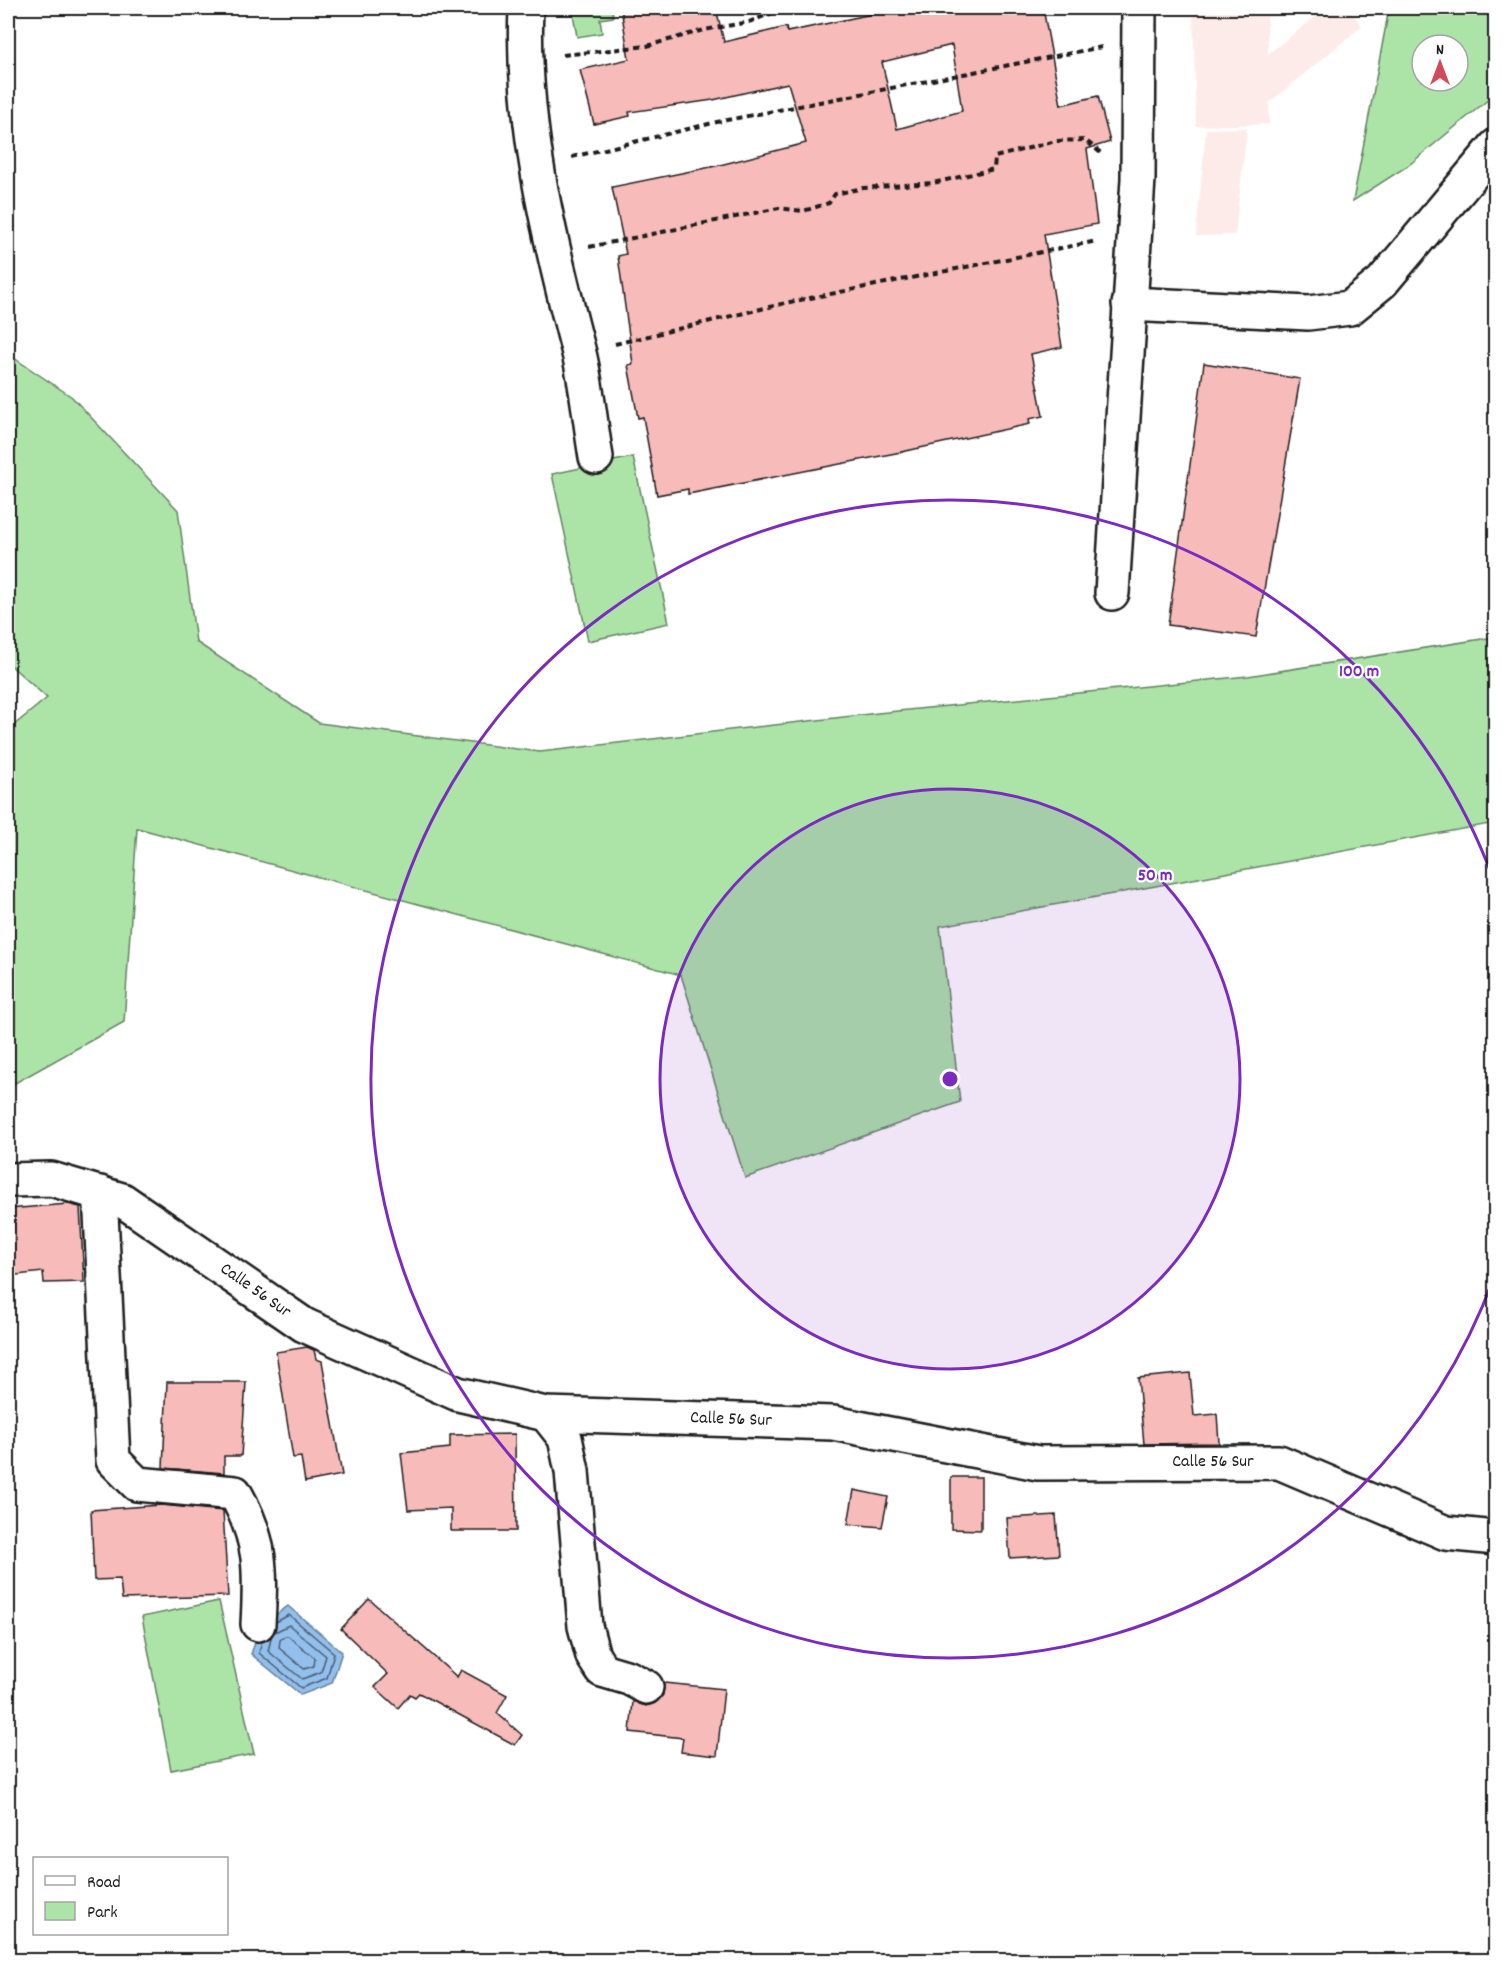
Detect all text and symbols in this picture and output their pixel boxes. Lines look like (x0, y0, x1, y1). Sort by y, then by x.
north arrow (1410, 33, 1470, 93)
text: N (1436, 39, 1444, 62)
text: 100 m (1339, 660, 1379, 685)
text: 50 m (1138, 864, 1172, 889)
centre of rings (940, 1069, 960, 1089)
street label: Calle 56 Sur (214, 1257, 296, 1325)
street label: Calle 56 Sur (690, 1406, 773, 1434)
street label: Calle 56 Sur (1172, 1450, 1254, 1475)
legend (33, 1857, 228, 1935)
text: Road (87, 1871, 121, 1896)
text: Park (87, 1901, 118, 1926)

